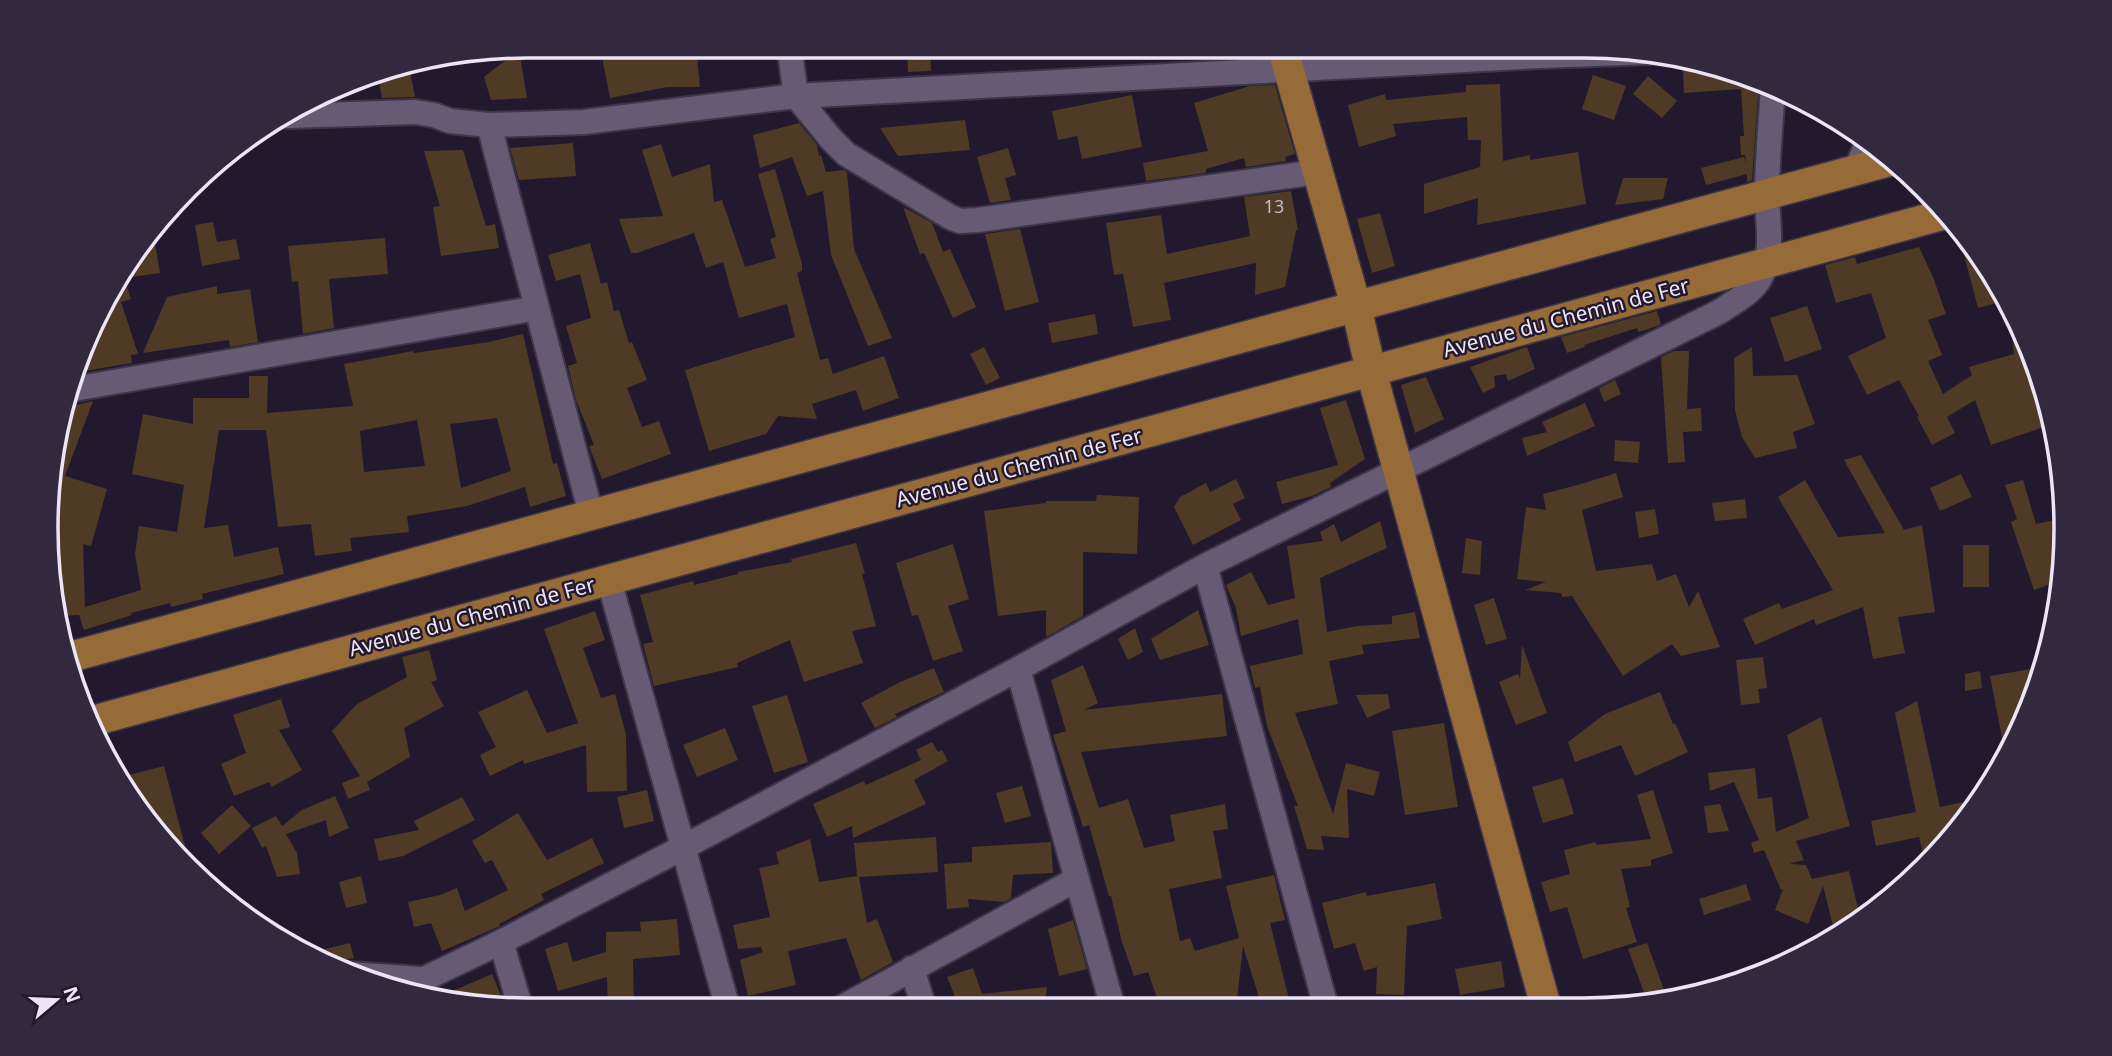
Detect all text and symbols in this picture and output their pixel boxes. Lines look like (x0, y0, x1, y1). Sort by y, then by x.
house number: 13 (1264, 194, 1284, 218)
street label: Avenue du Chemin de Fer (1440, 271, 1692, 363)
street label: Avenue du Chemin de Fer (893, 421, 1145, 513)
street label: Avenue du Chemin de Fer (346, 570, 598, 662)
north arrow (21, 965, 91, 1035)
text: N (57, 983, 87, 1006)

